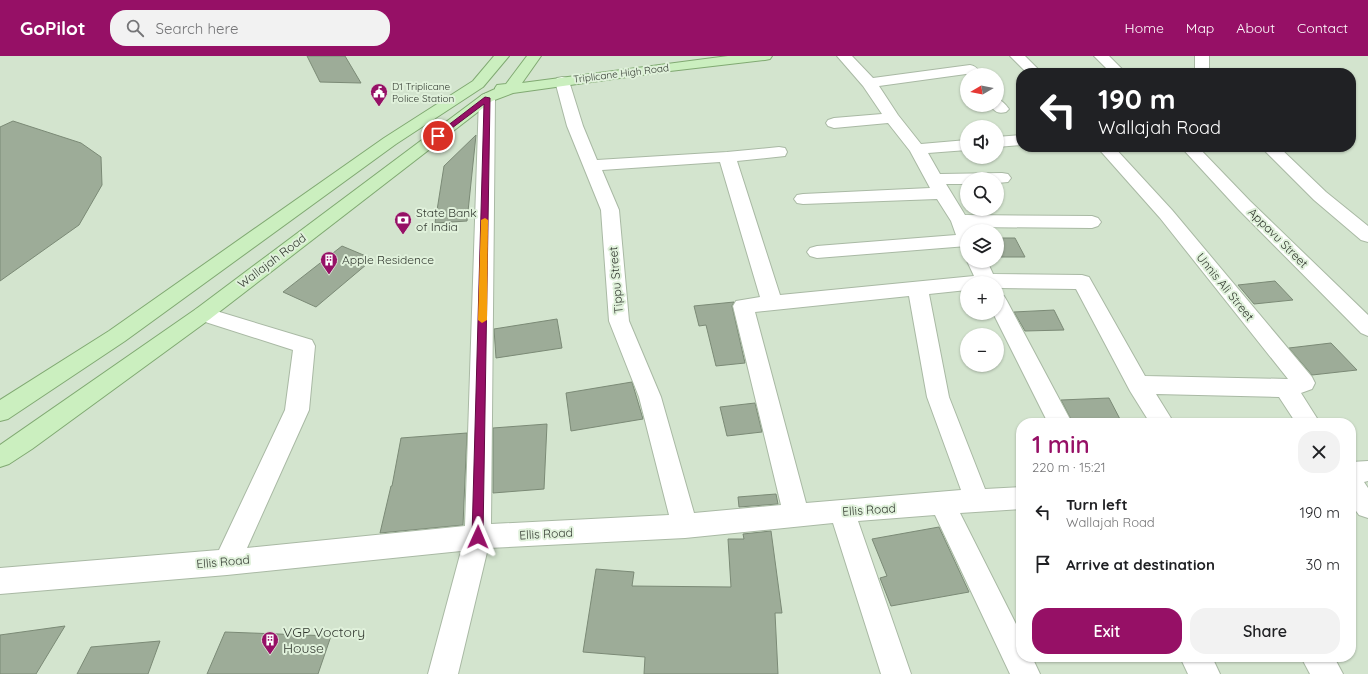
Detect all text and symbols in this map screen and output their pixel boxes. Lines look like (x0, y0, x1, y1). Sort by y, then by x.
search box (110, 10, 390, 46)
text: GoPilot (20, 16, 86, 40)
icon: search (124, 17, 146, 39)
text: Search here (156, 19, 238, 38)
text: Home (1125, 19, 1164, 37)
text: Map (1186, 19, 1214, 37)
text: About (1236, 19, 1275, 37)
text: Contact (1297, 19, 1348, 37)
street label: Triplicane High Road (573, 61, 670, 86)
north arrow (960, 68, 1004, 112)
map controls (960, 68, 1004, 372)
place label: D1 Triplicane Police Station (392, 80, 454, 105)
text: 190 m (1098, 81, 1176, 116)
public building icon: D1 Triplicane Police Station (369, 82, 389, 107)
icon: left (1032, 84, 1084, 136)
text: Wallajah Road (1098, 116, 1221, 139)
pin (421, 119, 455, 153)
button: sound (960, 120, 1004, 164)
icon: arrive (427, 125, 449, 147)
button: search (960, 172, 1004, 216)
place label: State Bank of India (416, 205, 477, 234)
street label: Appavu Street (1245, 205, 1311, 271)
bank icon: State Bank of India (393, 210, 413, 235)
button: layers (960, 224, 1004, 268)
street label: Wallajah Road (234, 230, 309, 291)
street label: Tippu Street (605, 246, 626, 314)
building icon: Apple Residence (319, 250, 339, 275)
street label: Unnis Ali Street (1193, 250, 1257, 324)
place label: Apple Residence (342, 252, 434, 267)
button: + (960, 276, 1004, 320)
button: − (960, 328, 1004, 372)
text: 1 min (1032, 429, 1090, 459)
button: close (1298, 431, 1340, 473)
text: 220 m · 15:21 (1032, 459, 1106, 475)
text: Turn left (1066, 495, 1128, 514)
street label: Ellis Road (842, 500, 896, 519)
icon: left (1032, 501, 1054, 523)
text: 190 m (1299, 503, 1340, 522)
text: Wallajah Road (1066, 514, 1155, 530)
position arrow (457, 516, 499, 558)
street label: Ellis Road (519, 525, 573, 542)
street label: Ellis Road (196, 552, 250, 571)
icon: arrive (1032, 553, 1054, 575)
text: Arrive at destination (1066, 555, 1215, 574)
text: 30 m (1305, 555, 1340, 574)
button: Exit (1032, 608, 1182, 654)
button: Share (1190, 608, 1340, 654)
place label: VGP Voctory House (283, 623, 365, 657)
building icon: VGP Voctory House (260, 630, 280, 655)

